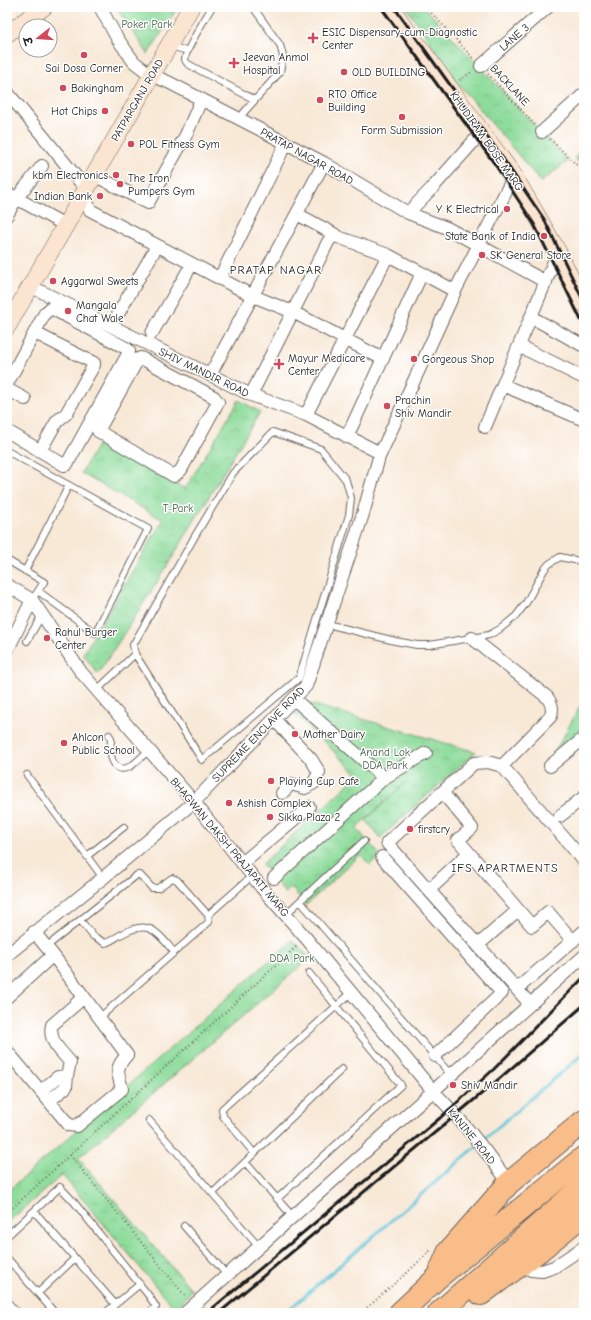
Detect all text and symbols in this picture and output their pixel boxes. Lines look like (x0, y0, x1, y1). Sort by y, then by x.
north arrow (18, 18, 58, 58)
park label: Poker Park (121, 18, 173, 31)
street label: LANE 3 (497, 21, 532, 54)
place label: ESIC Dispensary-cum-Diagnostic Center (322, 26, 478, 52)
marker: ESIC Dispensary-cum-Diagnostic Center (307, 32, 319, 44)
text: उ (21, 34, 36, 47)
marker: Sai Dosa Corner (79, 50, 89, 60)
place label: Jeevan Anmol Hospital (243, 51, 309, 77)
street label: PATPARGANJ ROAD (109, 57, 166, 144)
marker: Jeevan Anmol Hospital (228, 57, 240, 69)
place label: Sai Dosa Corner (45, 62, 123, 75)
street label: BACKLANE (487, 62, 532, 109)
place label: OLD BUILDING (352, 66, 426, 79)
marker: OLD BUILDING (339, 67, 349, 77)
place label: Bakingham (71, 82, 124, 95)
marker: Bakingham (58, 83, 68, 93)
place label: RTO Office Building (328, 88, 377, 114)
street label: KHUDIRAM BOSE MARG (447, 89, 526, 194)
marker: RTO Office Building (315, 95, 325, 105)
place label: Hot Chips (51, 105, 97, 118)
marker: Hot Chips (100, 106, 110, 116)
marker: Form Submission (397, 112, 407, 122)
place label: Form Submission (361, 124, 443, 137)
street label: PRATAP NAGAR ROAD (258, 125, 356, 187)
place label: POL Fitness Gym (139, 138, 220, 151)
marker: POL Fitness Gym (126, 139, 136, 149)
place label: kbm Electronics (33, 169, 108, 182)
marker: kbm Electronics (111, 170, 121, 180)
place label: The Iron Pumpers Gym (128, 172, 195, 198)
marker: The Iron Pumpers Gym (115, 179, 125, 189)
place label: Indian Bank (34, 190, 93, 203)
marker: Indian Bank (95, 191, 105, 201)
place label: Y K Electrical (436, 203, 499, 216)
marker: Y K Electrical (502, 204, 512, 214)
place label: State Bank of India (445, 230, 536, 243)
marker: State Bank of India (539, 231, 549, 241)
place label: SK General Store (490, 249, 572, 262)
marker: SK General Store (477, 250, 487, 260)
district label: PRATAP NAGAR (230, 263, 322, 277)
place label: Aggarwal Sweets (61, 275, 139, 288)
marker: Aggarwal Sweets (48, 276, 58, 286)
place label: Mangala Chat Wale (76, 299, 124, 325)
marker: Mangala Chat Wale (63, 306, 73, 316)
street label: SHIV MANDIR ROAD (157, 345, 251, 400)
place label: Mayur Medicare Center (288, 352, 366, 378)
place label: Gorgeous Shop (422, 353, 495, 366)
marker: Gorgeous Shop (409, 354, 419, 364)
marker: Mayur Medicare Center (273, 358, 285, 370)
place label: Prachin Shiv Mandir (395, 394, 452, 420)
marker: Prachin Shiv Mandir (382, 401, 392, 411)
park label: T-Park (163, 502, 194, 515)
place label: Rahul Burger Center (55, 626, 118, 652)
marker: Rahul Burger Center (42, 633, 52, 643)
street label: SUPREME ENCLAVE ROAD (209, 684, 307, 785)
place label: Mother Dairy (303, 728, 365, 741)
marker: Mother Dairy (290, 729, 300, 739)
place label: Ahlcon Public School (72, 731, 135, 757)
marker: Ahlcon Public School (59, 738, 69, 748)
park label: Anand Lok DDA Park (360, 746, 411, 772)
street label: BHAGWAN DAKSH PRAJAPATI MARG (167, 775, 292, 920)
place label: Playing Cup Cafe (279, 775, 359, 788)
marker: Playing Cup Cafe (266, 776, 276, 786)
place label: Ashish Complex (237, 797, 312, 810)
marker: Ashish Complex (224, 798, 234, 808)
place label: Sikka Plaza 2 (278, 811, 340, 824)
marker: Sikka Plaza 2 (265, 812, 275, 822)
place label: firstcry (417, 823, 450, 836)
marker: firstcry (405, 824, 415, 834)
district label: IFS APARTMENTS (451, 861, 559, 875)
park label: DDA Park (270, 952, 315, 965)
place label: Shiv Mandir (461, 1079, 518, 1092)
marker: Shiv Mandir (448, 1080, 458, 1090)
street label: KANINE ROAD (445, 1106, 498, 1167)

